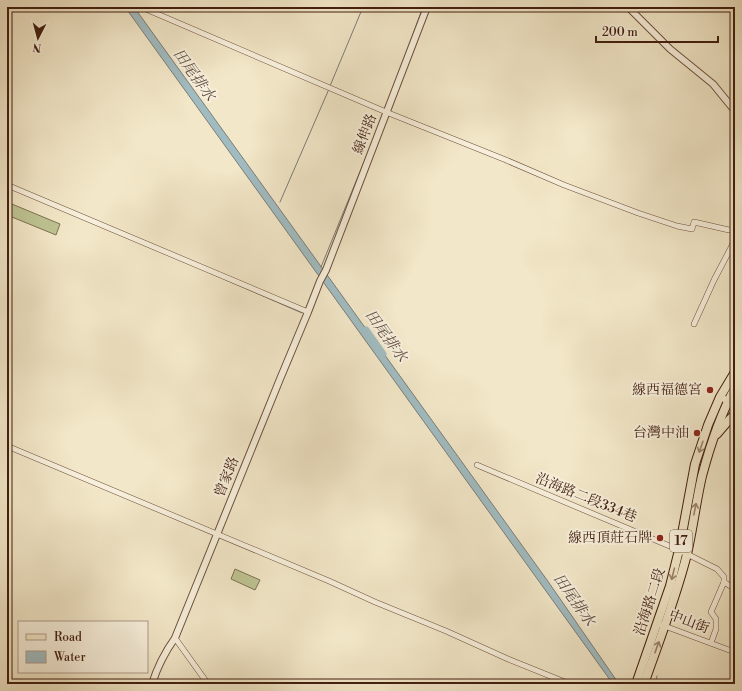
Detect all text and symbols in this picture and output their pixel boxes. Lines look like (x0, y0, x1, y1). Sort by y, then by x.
north arrow (18, 18, 58, 58)
scale bar (596, 18, 718, 44)
text: 200 m (602, 25, 638, 40)
text: N (32, 40, 42, 54)
water label: 田尾排水 (169, 45, 220, 106)
street label: 線伸路 (349, 111, 381, 157)
water label: 田尾排水 (361, 306, 412, 367)
place label: 線西福德宮 (632, 381, 702, 399)
marker: 線西福德宮 (705, 385, 715, 395)
place label: 台灣中油 (633, 424, 689, 442)
marker: 台灣中油 (692, 428, 702, 438)
one-way arrow (697, 440, 704, 453)
street label: 曾家路 (211, 454, 243, 500)
street label: 沿海路二段334巷 (533, 469, 639, 527)
one-way arrow (692, 503, 700, 516)
place label: 線西頂莊石牌 (568, 529, 652, 547)
road number: 17 (670, 530, 692, 552)
marker: 線西頂莊石牌 (655, 533, 665, 543)
street label: 沿海路二段 (631, 566, 669, 638)
one-way arrow (669, 567, 676, 580)
water label: 田尾排水 (549, 570, 600, 632)
street label: 中山街 (666, 606, 712, 638)
legend (18, 621, 148, 673)
text: Road (54, 630, 82, 645)
one-way arrow (654, 641, 661, 654)
text: Water (53, 650, 86, 665)

